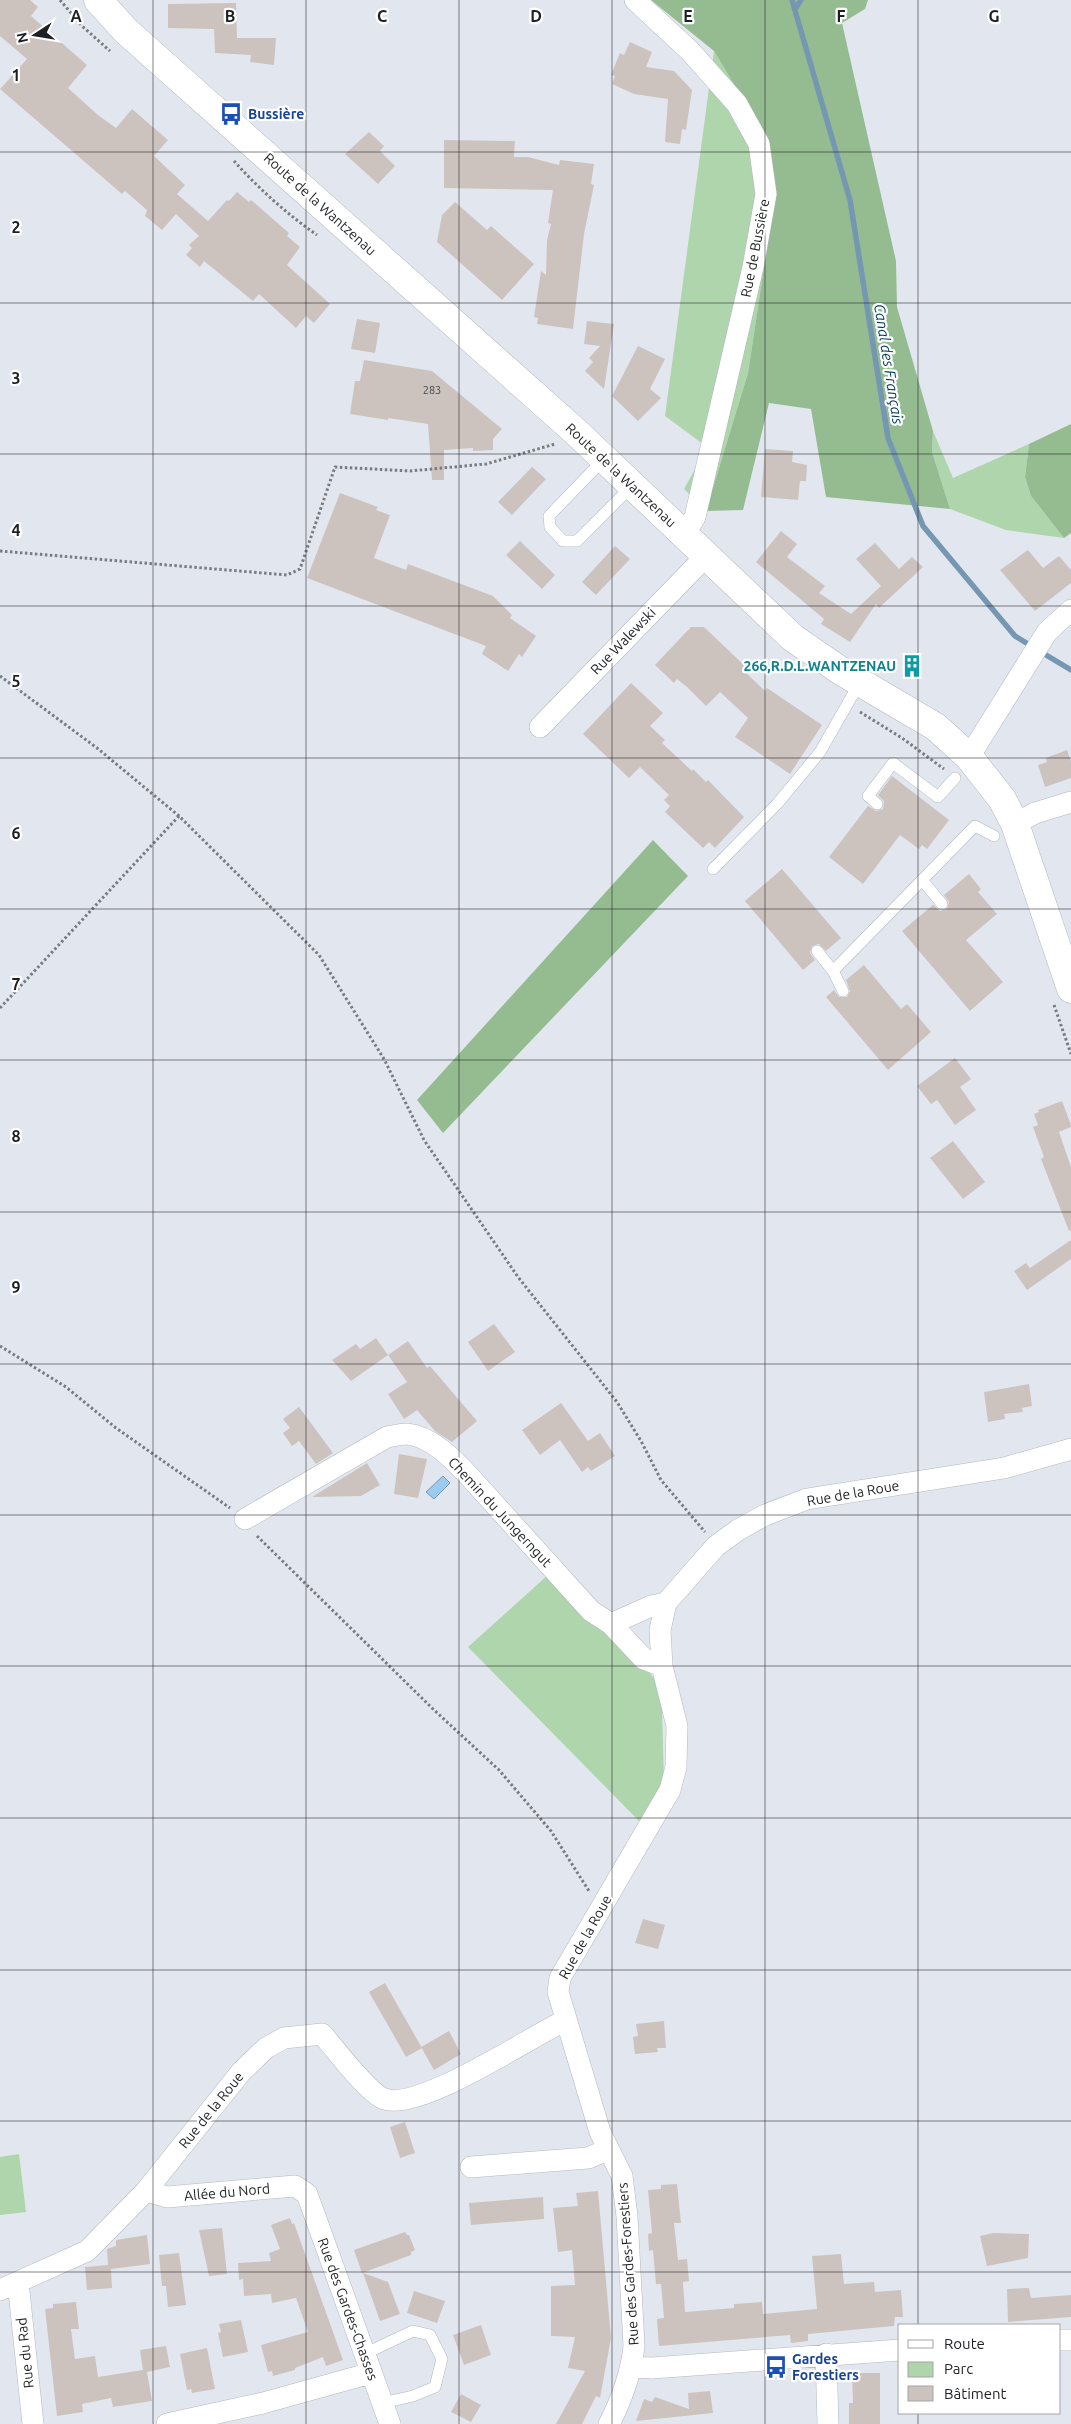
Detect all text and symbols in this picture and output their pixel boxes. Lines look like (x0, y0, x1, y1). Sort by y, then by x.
text: A (70, 7, 82, 25)
text: B (225, 7, 235, 25)
text: C (377, 7, 387, 25)
text: D (530, 7, 542, 25)
text: E (683, 7, 693, 25)
text: F (837, 7, 846, 25)
text: G (988, 7, 1000, 25)
north arrow (10, 10, 60, 60)
text: N (13, 31, 31, 44)
text: 1 (11, 66, 21, 84)
bus stop icon: Bussière (218, 101, 244, 127)
place label: Bussière (248, 106, 304, 122)
street label: Route de la Wantzenau (261, 150, 379, 258)
street label: Rue de Bussière (738, 197, 772, 299)
text: 2 (11, 218, 21, 236)
water label: Canal des Français (871, 302, 907, 426)
text: 3 (11, 369, 21, 387)
house number: 283 (423, 384, 441, 396)
street label: Route de la Wantzenau (562, 420, 680, 530)
text: 4 (11, 521, 21, 539)
street label: Rue Walewski (587, 604, 659, 678)
building icon: 266,R.D.L.WANTZENAU (899, 653, 925, 679)
place label: 266,R.D.L.WANTZENAU (744, 658, 896, 674)
text: 5 (11, 672, 21, 690)
text: 6 (11, 824, 21, 842)
text: 7 (11, 975, 21, 993)
text: 8 (11, 1127, 21, 1145)
text: 9 (11, 1278, 21, 1296)
street label: Chemin du Jungerngut (445, 1454, 555, 1570)
street label: Rue de la Roue (806, 1477, 900, 1509)
street label: Rue de la Roue (555, 1892, 615, 1982)
street label: Rue de la Roue (175, 2069, 247, 2151)
street label: Allée du Nord (183, 2180, 271, 2204)
street label: Rue des Gardes-Forestiers (614, 2182, 642, 2346)
street label: Rue des Gardes-Chasses (315, 2236, 381, 2382)
street label: Rue du Rad (13, 2317, 37, 2389)
legend (898, 2324, 1061, 2414)
text: Route (944, 2335, 985, 2352)
place label: Gardes Forestiers (792, 2351, 859, 2383)
bus stop icon: Gardes Forestiers (763, 2354, 789, 2380)
text: Parc (944, 2360, 973, 2377)
text: Bâtiment (944, 2385, 1007, 2402)

